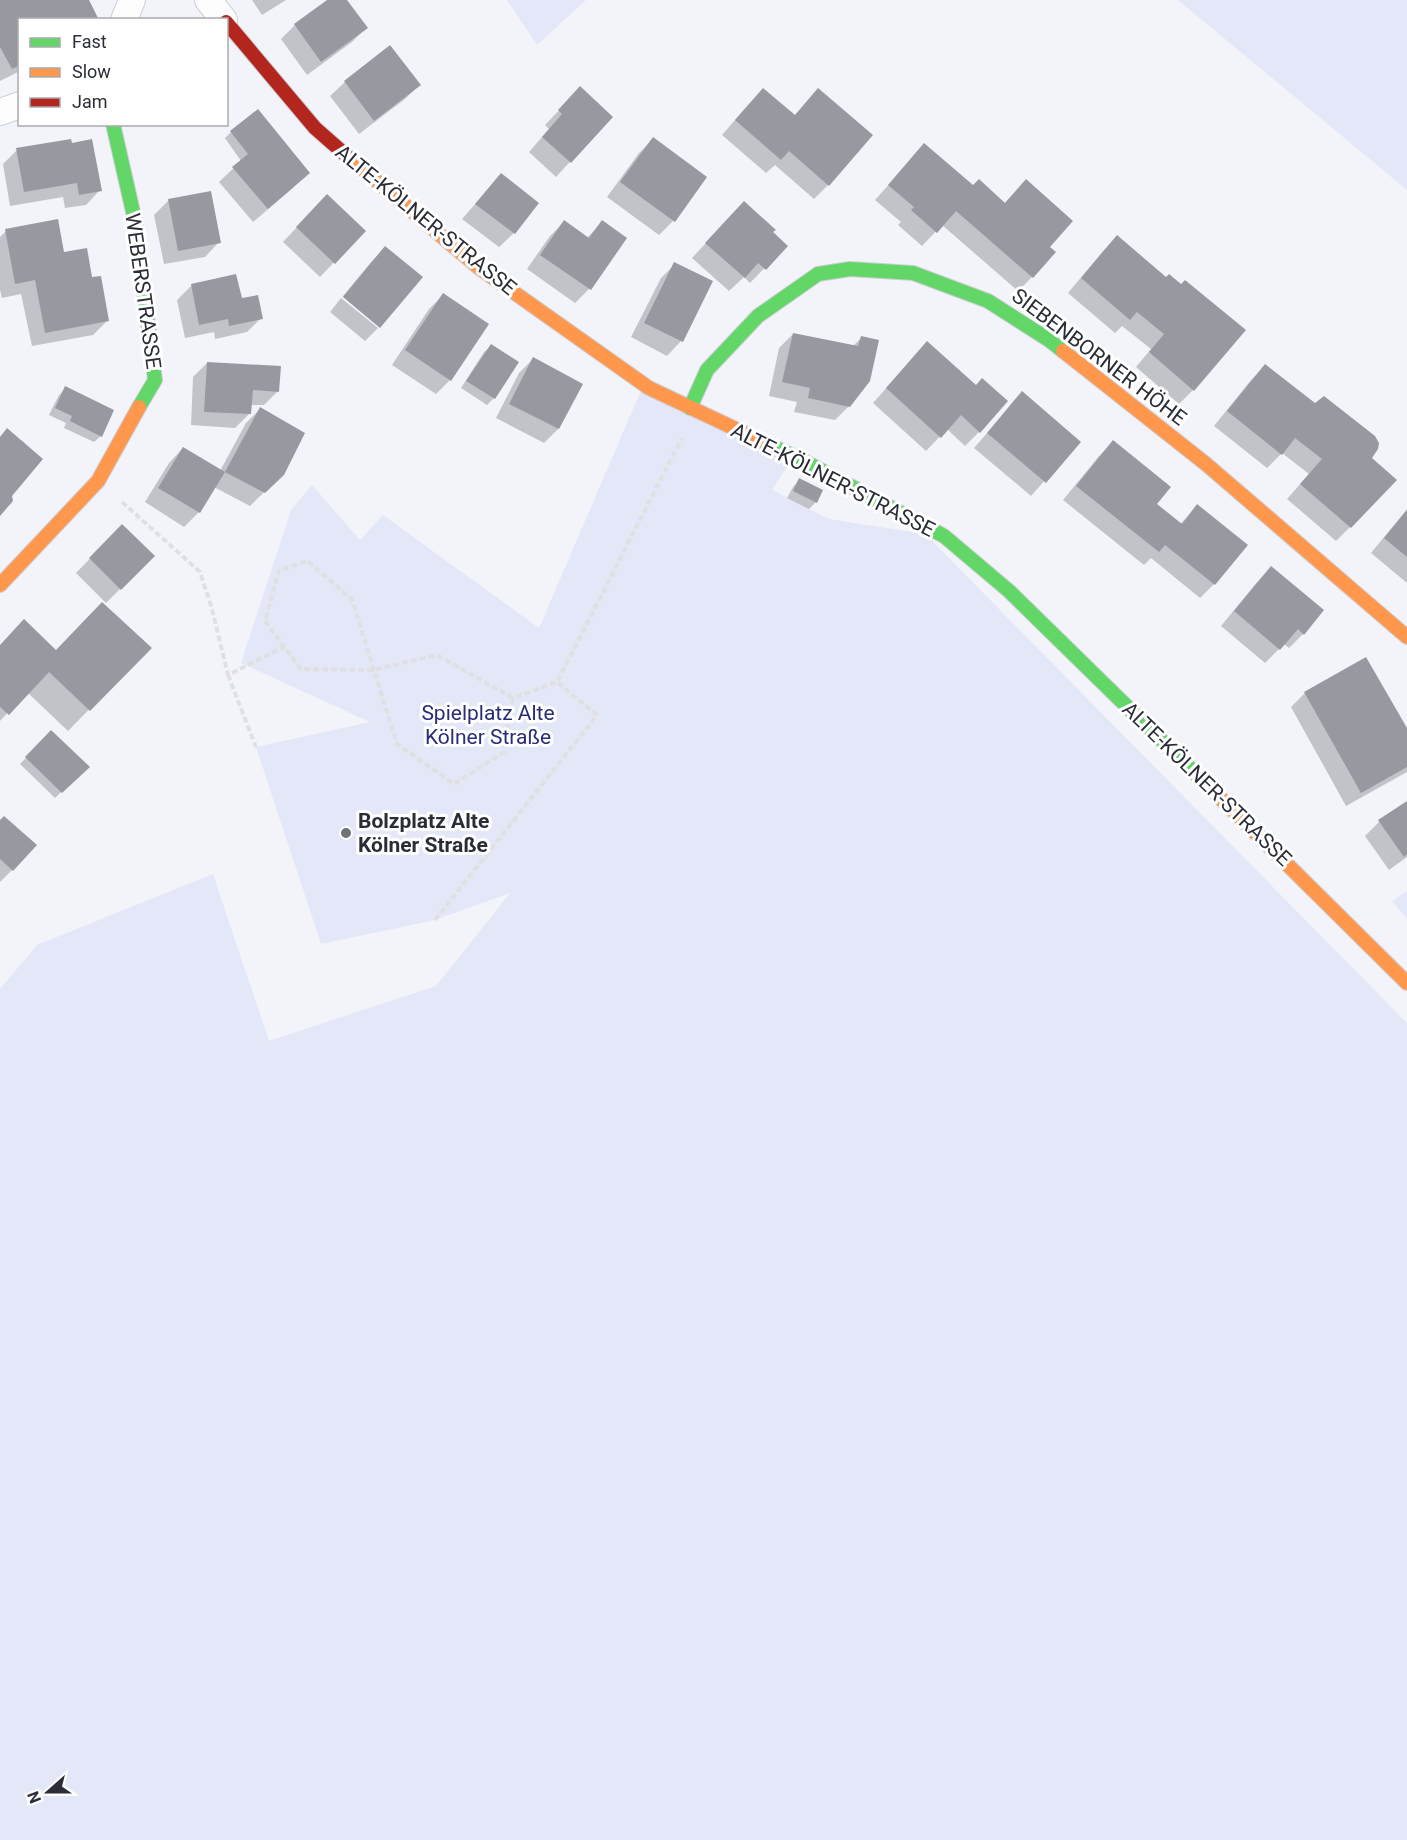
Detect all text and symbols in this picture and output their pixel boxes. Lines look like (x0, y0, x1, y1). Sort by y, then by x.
legend (18, 18, 228, 126)
text: Fast (72, 31, 107, 52)
text: Slow (72, 61, 111, 82)
text: Jam (72, 91, 108, 112)
street label: ALTE-KÖLNER-STRASSE (331, 140, 521, 300)
street label: WEBERSTRASSE (120, 212, 166, 370)
street label: SIEBENBORNER HÖHE (1007, 284, 1191, 430)
street label: ALTE-KÖLNER-STRASSE (727, 418, 939, 542)
street label: ALTE-KÖLNER-STRASSE (1118, 697, 1296, 871)
park label: Spielplatz Alte Kölner Straße (421, 701, 555, 749)
place label: Bolzplatz Alte Kölner Straße (358, 809, 489, 857)
marker: Bolzplatz Alte Kölner Straße (339, 826, 353, 840)
north arrow (18, 1762, 78, 1822)
text: N (24, 1789, 45, 1806)

